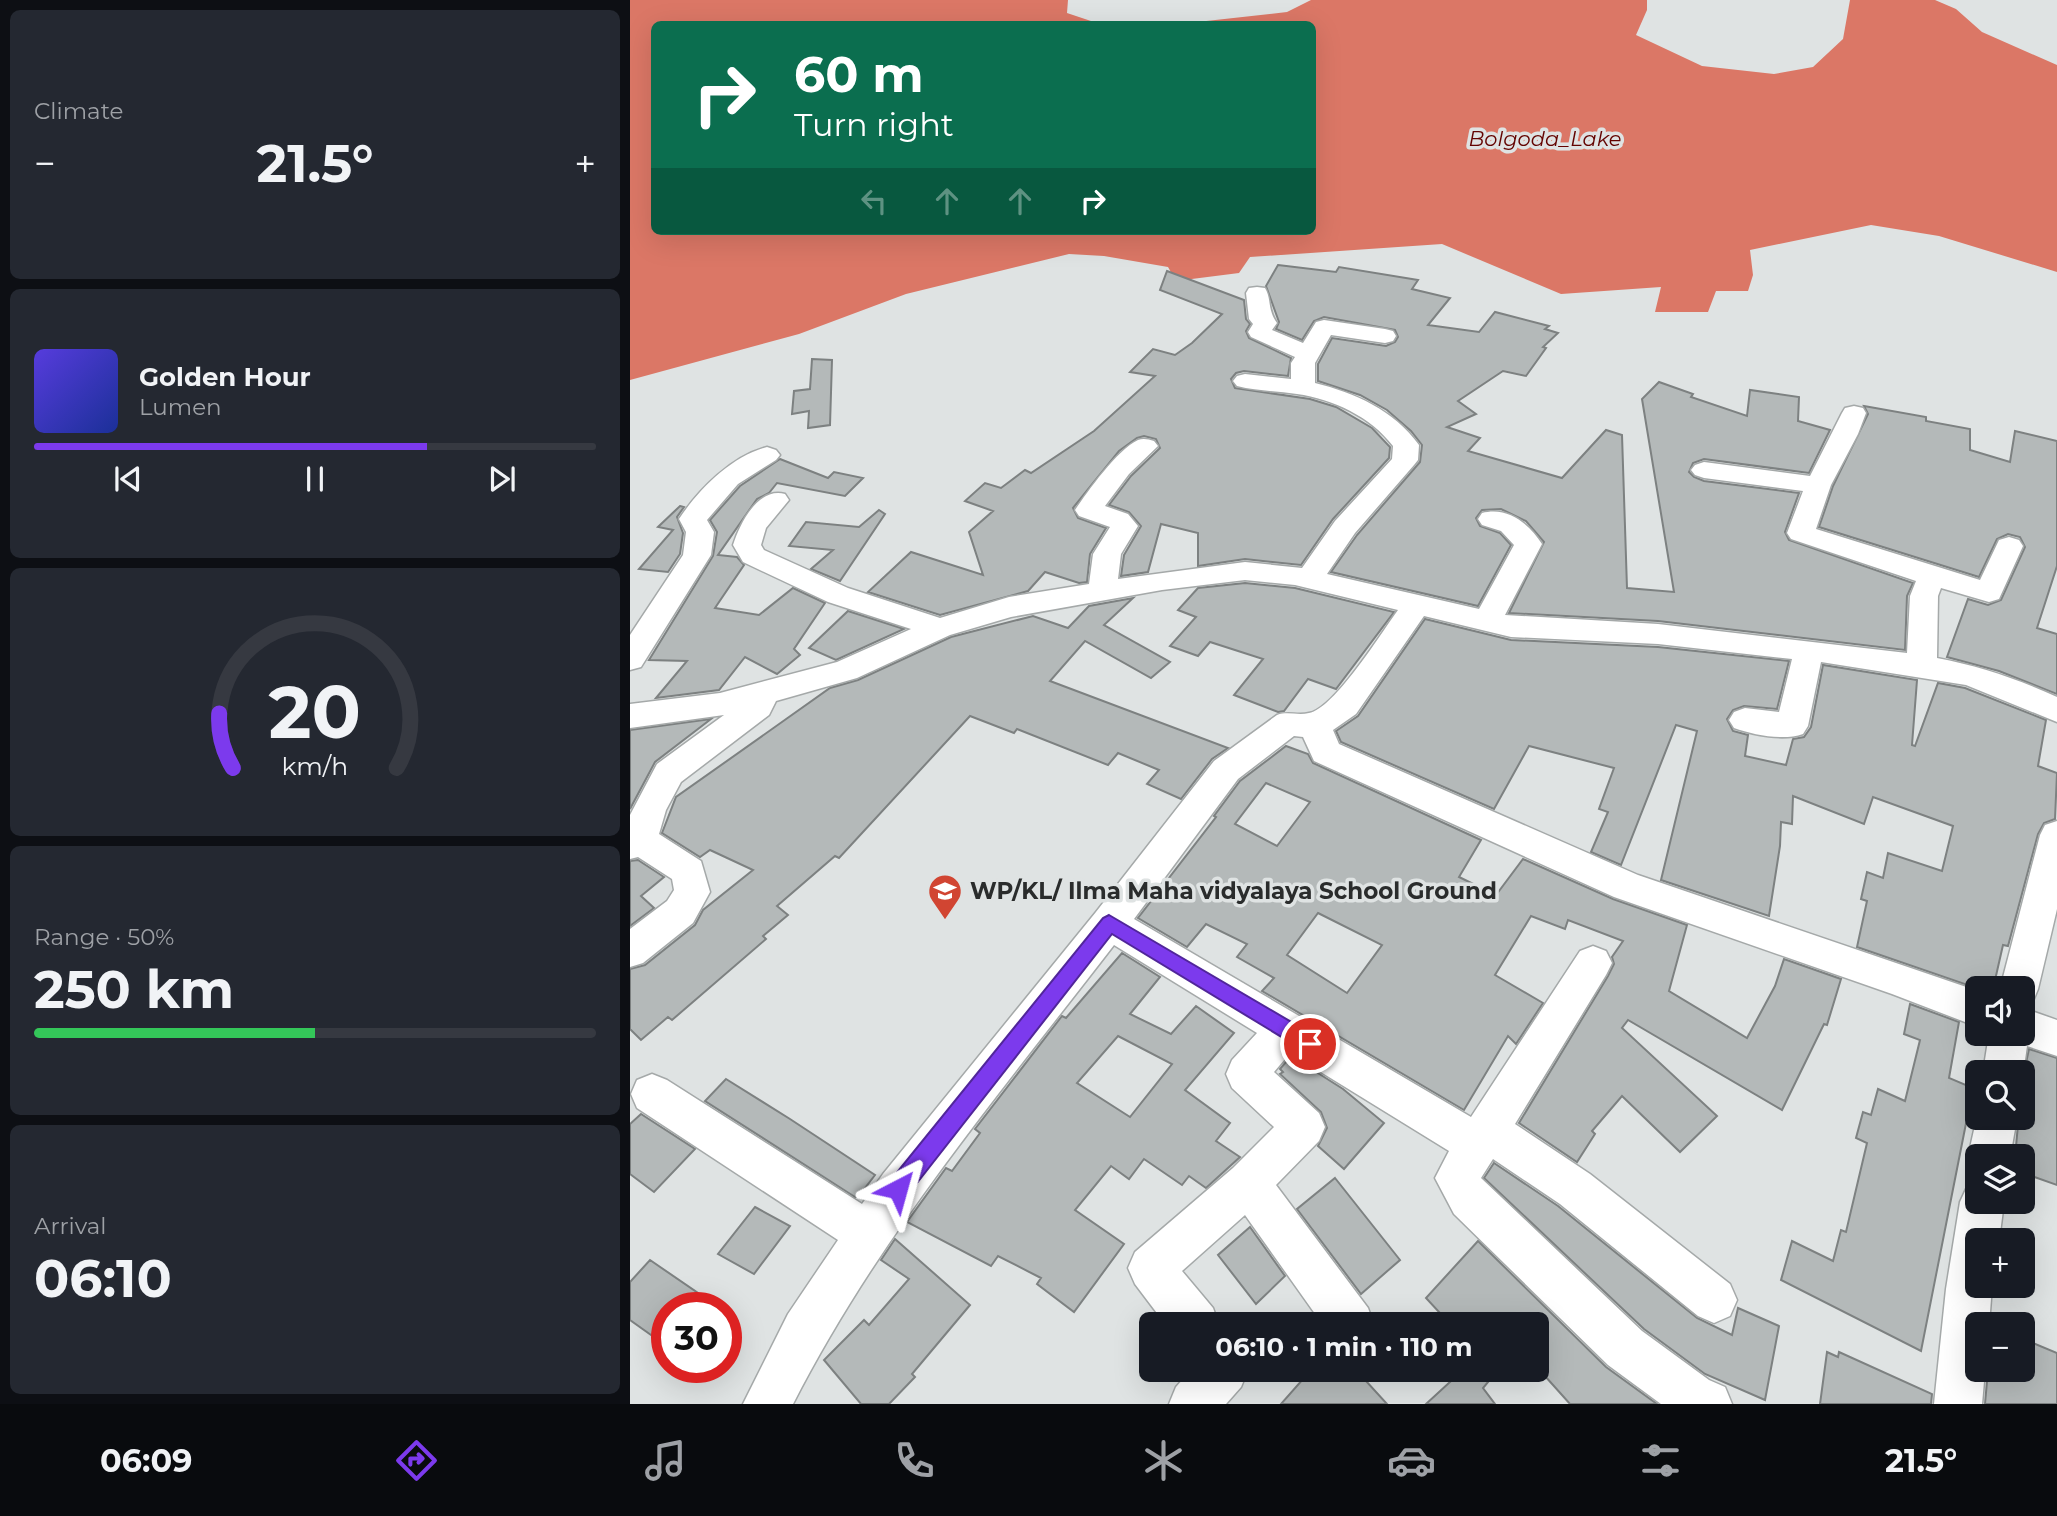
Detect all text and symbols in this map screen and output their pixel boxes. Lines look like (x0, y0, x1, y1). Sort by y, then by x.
text: 60 m (794, 45, 924, 104)
icon: right (679, 49, 770, 140)
text: Climate (34, 97, 123, 125)
text: Turn right (794, 105, 954, 144)
water label: Bolgoda_Lake (1469, 126, 1621, 151)
text: 21.5° (256, 132, 374, 195)
text: − (34, 140, 56, 187)
text: + (574, 140, 596, 187)
icon: left (855, 182, 893, 220)
icon: ahead (928, 182, 966, 220)
icon: ahead (1001, 182, 1039, 220)
icon: right (1074, 182, 1112, 220)
text: Golden Hour (139, 361, 311, 393)
text: Lumen (139, 393, 222, 421)
icon: previous (109, 460, 147, 498)
icon: pause (296, 460, 334, 498)
icon: next (483, 460, 521, 498)
text: 20 (269, 668, 361, 756)
text: km/h (282, 751, 348, 781)
school or university icon: WP/KL/ Ilma Maha vidyalaya School Ground (926, 872, 964, 921)
place label: WP/KL/ Ilma Maha vidyalaya School Ground (970, 877, 1497, 905)
text: Range · 50% (34, 923, 174, 951)
text: 250 km (34, 958, 234, 1021)
map controls (1965, 976, 2035, 1382)
button: sound (1965, 976, 2035, 1046)
pin (1280, 1014, 1340, 1074)
icon: arrive (1291, 1025, 1329, 1063)
button: search (1965, 1060, 2035, 1130)
button: layers (1965, 1144, 2035, 1214)
position arrow (861, 1152, 935, 1226)
text: Arrival (34, 1212, 107, 1240)
button: + (1965, 1228, 2035, 1298)
text: 06:10 (34, 1247, 172, 1310)
speed limit sign: 30 (651, 1292, 742, 1383)
button: − (1965, 1312, 2035, 1382)
text: 06:10 · 1 min · 110 m (1215, 1331, 1473, 1363)
icon: directions (392, 1436, 441, 1485)
icon: music (641, 1436, 690, 1485)
icon: phone (890, 1436, 939, 1485)
icon: climate (1139, 1436, 1188, 1485)
icon: car (1387, 1436, 1436, 1485)
icon: filters (1636, 1436, 1685, 1485)
text: 06:09 (100, 1441, 193, 1480)
text: 21.5° (1885, 1441, 1957, 1480)

